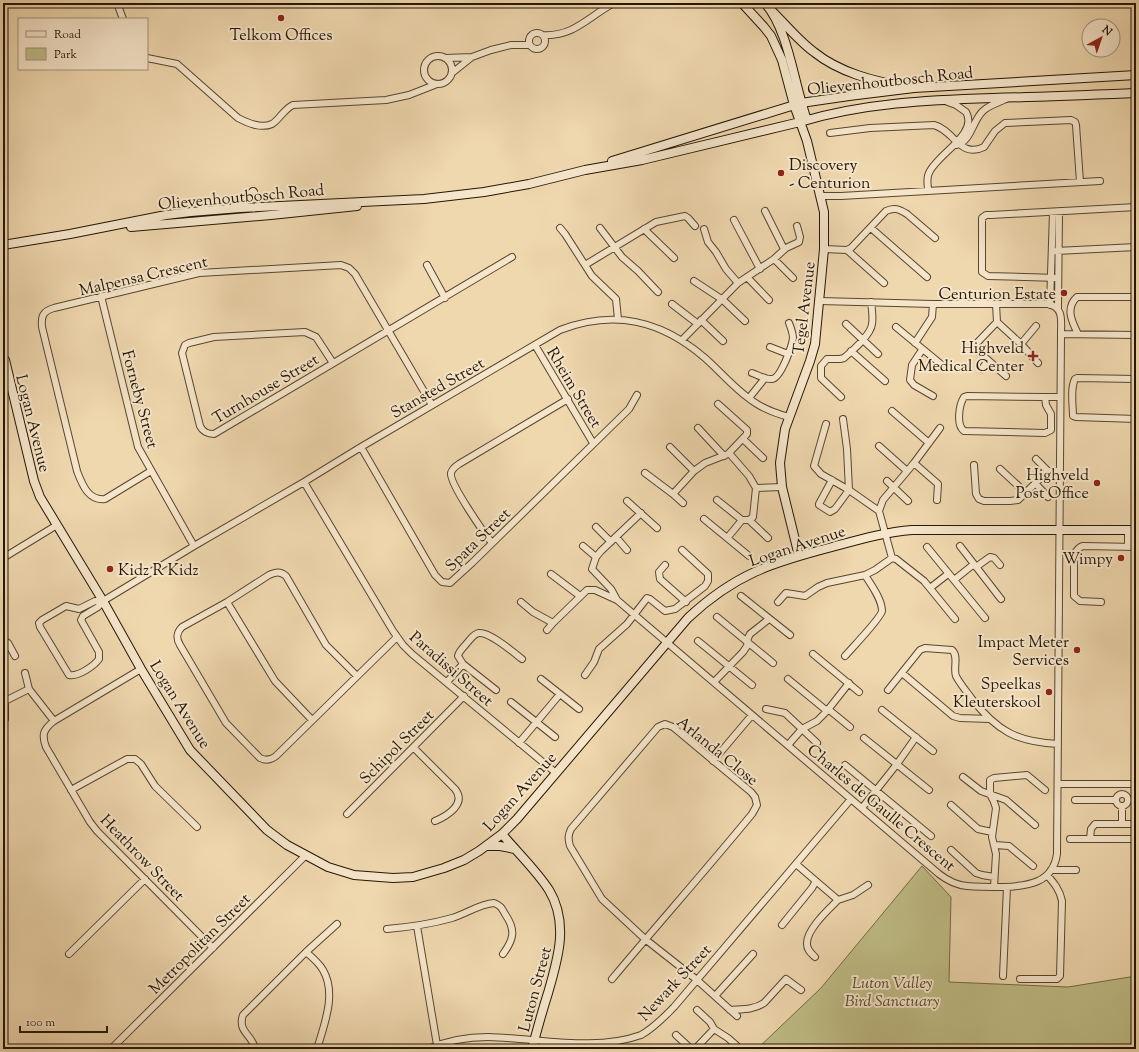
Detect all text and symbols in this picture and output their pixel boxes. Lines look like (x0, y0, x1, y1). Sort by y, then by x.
marker: Telkom Offices (276, 13, 286, 23)
legend (18, 18, 148, 70)
north arrow (1081, 18, 1121, 58)
text: N (1098, 22, 1115, 40)
place label: Telkom Offices (229, 25, 333, 48)
text: Road (54, 26, 81, 44)
text: Park (54, 46, 77, 64)
street label: Olievenhoutbosch Road (806, 62, 974, 103)
place label: Discovery - Centurion (789, 155, 871, 196)
marker: Discovery - Centurion (776, 168, 786, 178)
street label: Olievenhoutbosch Road (157, 180, 325, 217)
street label: Malpensa Crescent (77, 251, 211, 303)
street label: Tegel Avenue (788, 260, 823, 356)
place label: Centurion Estate (938, 284, 1056, 307)
marker: Centurion Estate (1059, 288, 1069, 298)
place label: Highveld Medical Center (918, 338, 1024, 379)
street label: Rheim Street (540, 343, 606, 434)
street label: Forneby Street (114, 348, 163, 452)
street label: Turnhouse Street (209, 349, 324, 431)
marker: Highveld Medical Center (1027, 350, 1039, 362)
street label: Stansted Street (387, 353, 490, 425)
street label: Logan Avenue (8, 372, 55, 475)
place label: Highveld Post Office (1016, 465, 1089, 506)
marker: Highveld Post Office (1092, 478, 1102, 488)
street label: Spata Street (441, 503, 517, 578)
street label: Logan Avenue (747, 521, 849, 574)
place label: Wimpy (1062, 549, 1113, 572)
marker: Wimpy (1116, 553, 1126, 563)
place label: Kidz R Kidz (118, 560, 199, 583)
marker: Kidz R Kidz (105, 564, 115, 574)
street label: Paradissi Street (403, 627, 498, 713)
place label: Impact Meter Services (978, 632, 1069, 673)
marker: Impact Meter Services (1072, 645, 1082, 655)
street label: Logan Avenue (143, 657, 215, 754)
place label: Speelkas Kleuterskool (953, 674, 1042, 715)
marker: Speelkas Kleuterskool (1044, 687, 1054, 697)
street label: Schipol Street (355, 705, 441, 790)
street label: Arlanda Close (671, 712, 762, 792)
street label: Charles de Gaulle Crescent (801, 740, 960, 878)
street label: Logan Avenue (479, 748, 563, 837)
street label: Heathrow Street (94, 810, 189, 908)
street label: Metropolitan Street (145, 888, 257, 1001)
street label: Newark Street (634, 940, 718, 1027)
street label: Luton Street (514, 944, 559, 1035)
park label: Luton Valley Bird Sanctuary (845, 973, 940, 1014)
scale bar (20, 1008, 107, 1034)
text: 100 m (26, 1014, 55, 1032)

